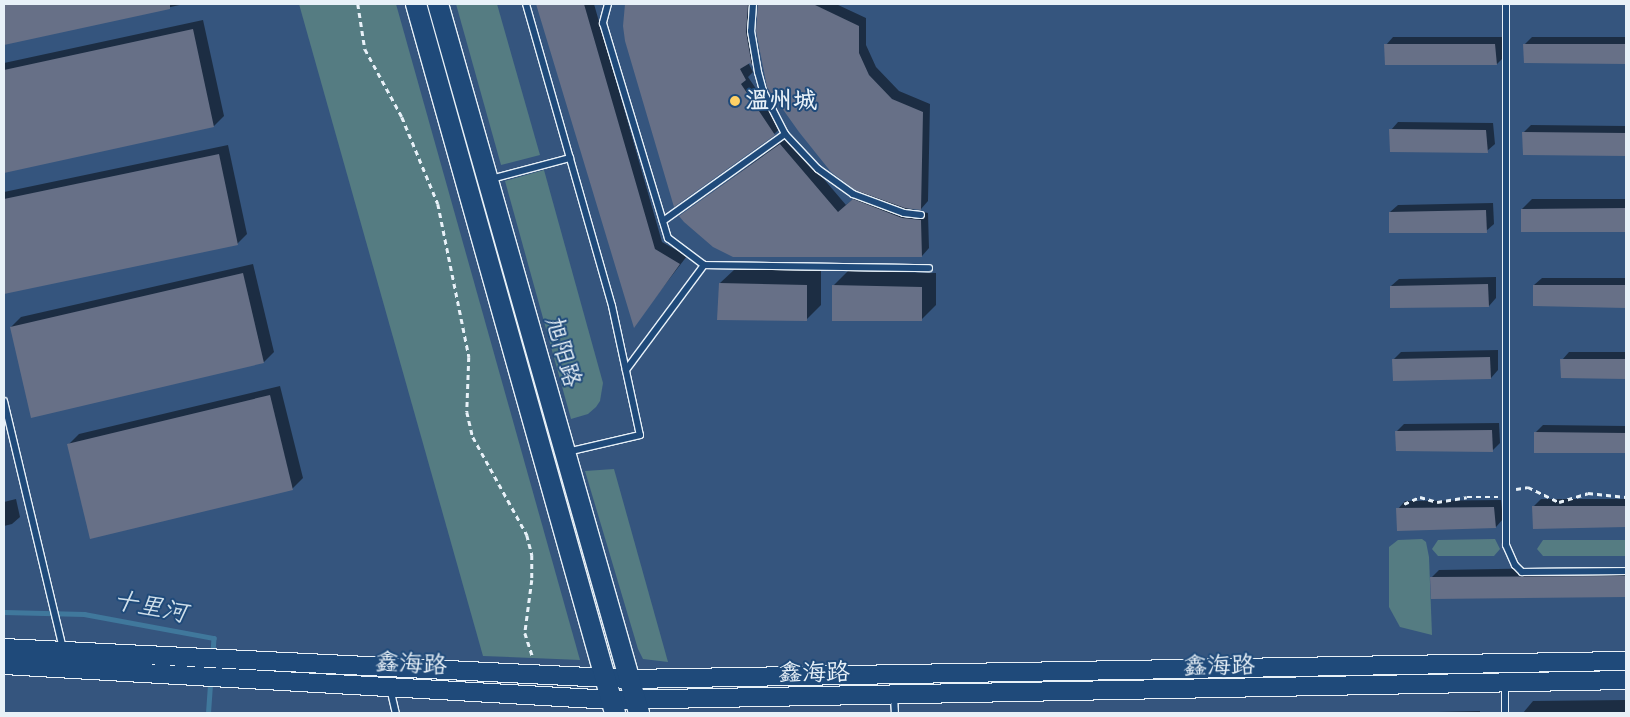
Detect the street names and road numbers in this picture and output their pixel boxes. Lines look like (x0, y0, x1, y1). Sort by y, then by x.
street label: 旭阳路 (539, 313, 587, 391)
street label: 鑫海路 (374, 648, 448, 680)
street label: 鑫海路 (1183, 651, 1255, 681)
street label: 鑫海路 (778, 658, 850, 688)

